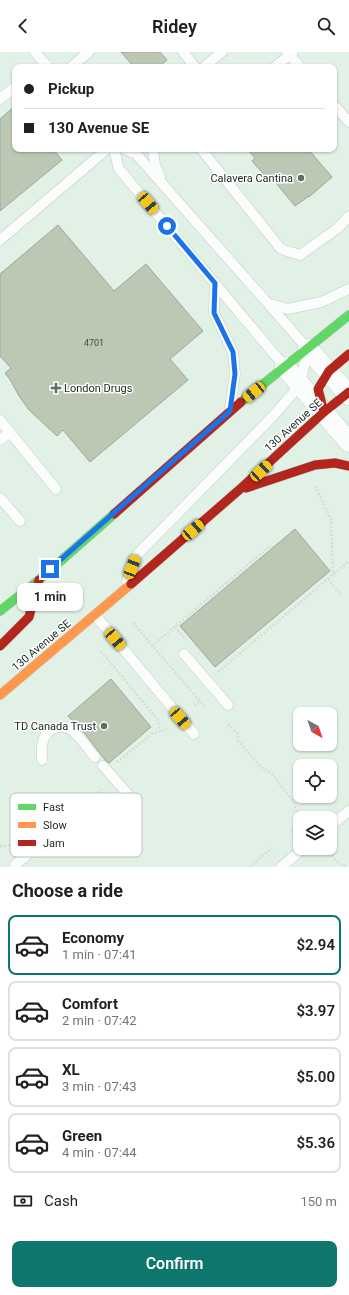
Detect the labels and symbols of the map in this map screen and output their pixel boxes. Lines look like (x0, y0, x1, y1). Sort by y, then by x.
place label: Calavera Cantina (210, 172, 293, 185)
marker: Calavera Cantina (296, 173, 306, 183)
car (136, 190, 160, 216)
route start (158, 217, 176, 235)
house number: 4701 (84, 338, 104, 348)
car (241, 380, 267, 404)
place label: London Drugs (64, 382, 133, 395)
marker: London Drugs (51, 383, 61, 393)
street label: 130 Avenue SE (262, 396, 325, 455)
car (248, 458, 274, 484)
car (180, 518, 206, 542)
car (122, 554, 142, 580)
route end (41, 560, 59, 578)
callout: 1 min (17, 583, 83, 611)
street label: 130 Avenue SE (9, 617, 73, 674)
car (103, 626, 127, 652)
car (168, 705, 192, 731)
north arrow (293, 707, 337, 751)
place label: TD Canada Trust (14, 720, 96, 733)
marker: TD Canada Trust (99, 721, 109, 731)
legend (10, 793, 142, 857)
text: Fast (43, 801, 65, 814)
text: Slow (43, 819, 67, 832)
text: Jam (43, 837, 65, 850)

